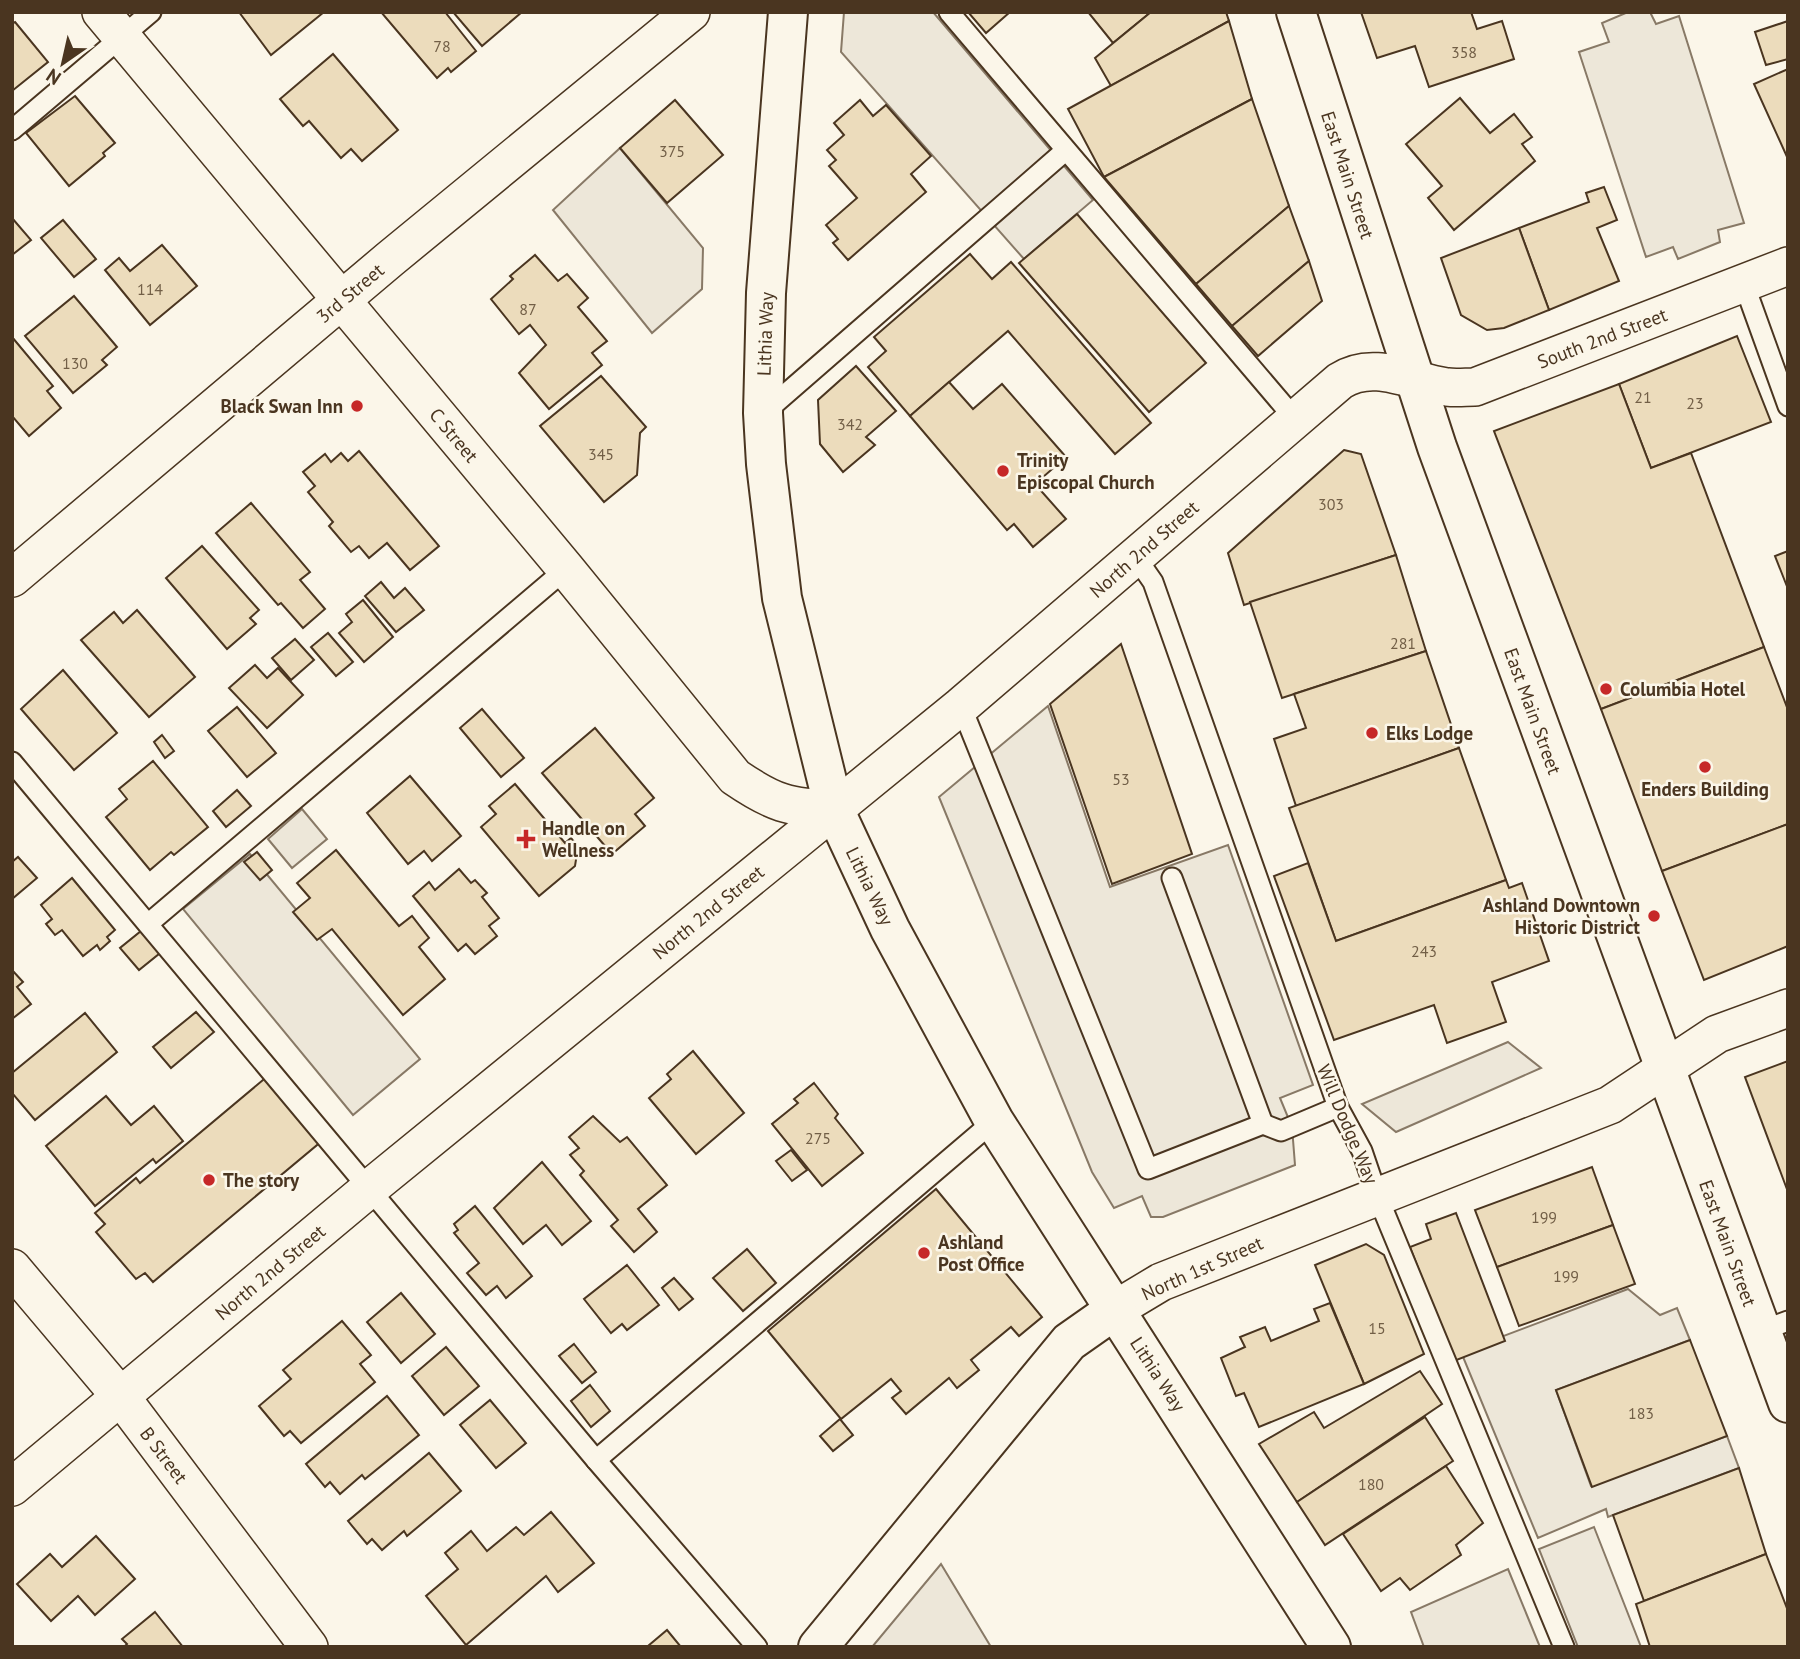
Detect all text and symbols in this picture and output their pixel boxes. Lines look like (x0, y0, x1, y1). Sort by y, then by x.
north arrow (28, 28, 98, 98)
house number: 78 (433, 36, 451, 56)
house number: 358 (1451, 42, 1477, 62)
text: N (42, 64, 65, 91)
street label: East Main Street (1316, 108, 1380, 242)
house number: 375 (659, 141, 685, 161)
street label: 3rd Street (311, 258, 389, 328)
house number: 114 (137, 279, 163, 299)
street label: Lithia Way (752, 291, 778, 377)
house number: 87 (519, 299, 537, 319)
street label: South 2nd Street (1534, 302, 1671, 374)
house number: 130 (62, 353, 88, 373)
house number: 21 (1634, 387, 1652, 407)
house number: 23 (1686, 393, 1704, 413)
place label: Black Swan Inn (220, 394, 343, 418)
marker: Black Swan Inn (349, 398, 365, 414)
street label: C Street (424, 403, 484, 468)
house number: 342 (837, 414, 863, 434)
house number: 345 (588, 444, 614, 464)
place label: Trinity Episcopal Church (1017, 448, 1155, 494)
marker: Trinity Episcopal Church (995, 463, 1011, 479)
house number: 303 (1318, 494, 1344, 514)
street label: North 2nd Street (1085, 495, 1204, 603)
house number: 281 (1390, 633, 1416, 653)
street label: East Main Street (1499, 645, 1567, 778)
place label: Columbia Hotel (1620, 677, 1746, 701)
marker: Columbia Hotel (1598, 681, 1614, 697)
place label: Elks Lodge (1386, 721, 1473, 745)
marker: Elks Lodge (1364, 725, 1380, 741)
marker: Enders Building (1697, 759, 1713, 775)
house number: 53 (1112, 769, 1130, 789)
place label: Enders Building (1641, 777, 1769, 801)
place label: Handle on Wellness (542, 816, 625, 862)
marker: Handle on Wellness (516, 829, 536, 849)
street label: Lithia Way (841, 843, 899, 929)
street label: North 2nd Street (647, 859, 769, 964)
place label: Ashland Downtown Historic District (1483, 893, 1640, 939)
marker: Ashland Downtown Historic District (1646, 908, 1662, 924)
house number: 243 (1411, 941, 1437, 961)
street label: Will Dodge Way (1312, 1061, 1384, 1188)
house number: 275 (805, 1128, 831, 1148)
place label: The story (223, 1168, 300, 1192)
marker: The story (201, 1172, 217, 1188)
street label: East Main Street (1694, 1177, 1762, 1310)
house number: 199 (1531, 1207, 1557, 1227)
street label: North 2nd Street (210, 1219, 330, 1325)
place label: Ashland Post Office (938, 1230, 1025, 1276)
street label: North 1st Street (1138, 1230, 1267, 1305)
marker: Ashland Post Office (916, 1245, 932, 1261)
house number: 199 (1553, 1266, 1579, 1286)
house number: 15 (1368, 1318, 1386, 1338)
street label: Lithia Way (1125, 1332, 1191, 1416)
house number: 183 (1628, 1403, 1654, 1423)
street label: B Street (135, 1422, 193, 1488)
house number: 180 (1358, 1474, 1384, 1494)

